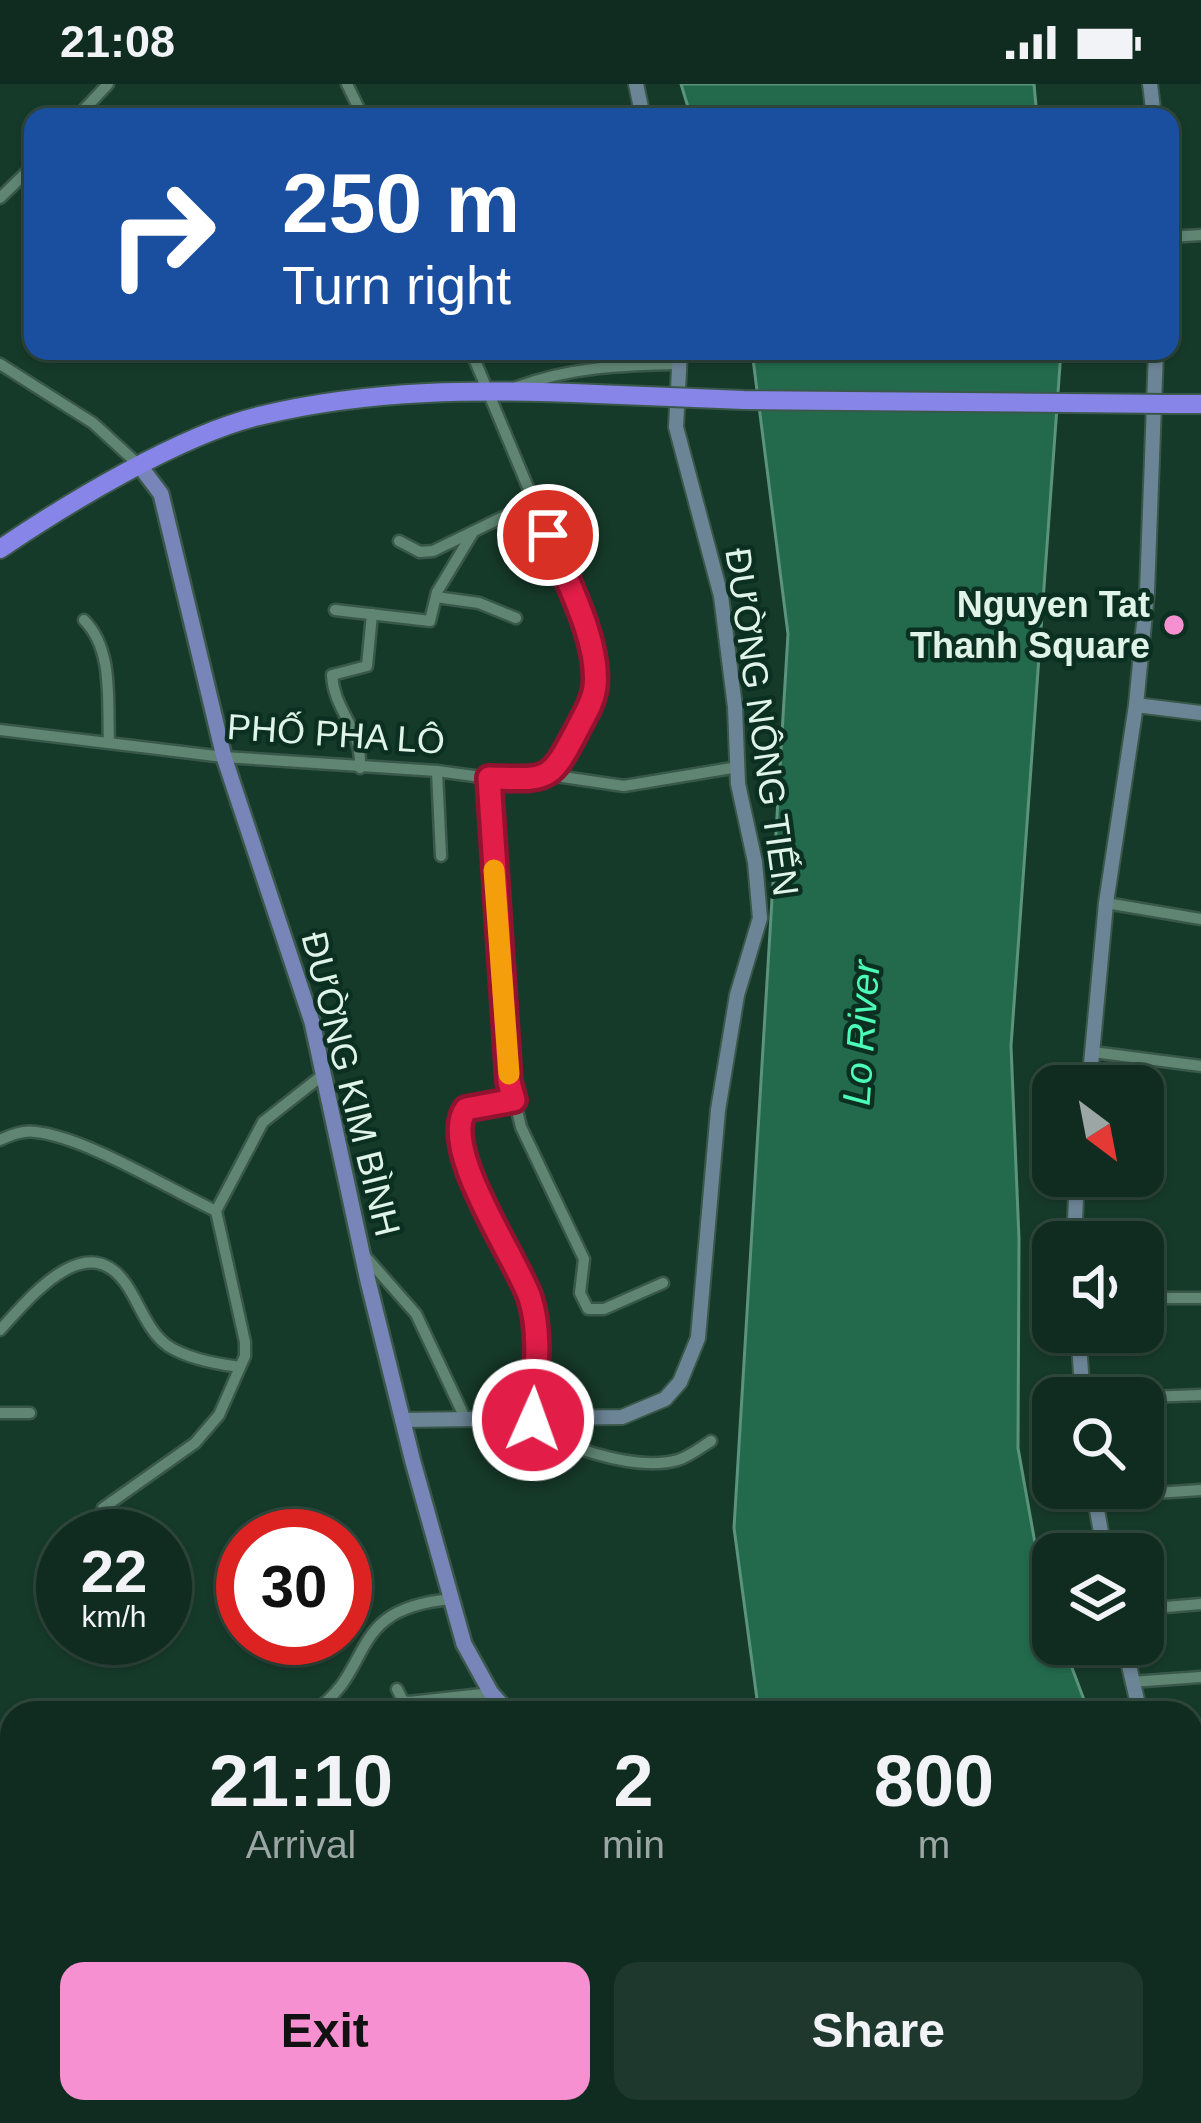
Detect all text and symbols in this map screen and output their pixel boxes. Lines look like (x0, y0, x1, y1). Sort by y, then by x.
text: 21:08 (60, 16, 175, 67)
icon: right (84, 156, 240, 312)
text: 250 m (282, 156, 520, 250)
text: Turn right (282, 255, 511, 315)
pin (497, 484, 599, 586)
icon: arrive (515, 502, 581, 568)
street label: ĐƯỜNG NÔNG TIẾN (717, 545, 807, 899)
place label: Nguyen Tat Thanh Square (910, 584, 1150, 666)
marker: Nguyen Tat Thanh Square (1161, 612, 1187, 638)
street label: PHỐ PHA LÔ (226, 705, 446, 762)
street label: ĐƯỜNG KIM BÌNH (293, 928, 409, 1240)
water label: Lo River (834, 957, 888, 1107)
north arrow (1032, 1065, 1164, 1197)
map controls (1032, 1065, 1164, 1665)
button: sound (1032, 1221, 1164, 1353)
position arrow (470, 1357, 596, 1483)
button: search (1032, 1377, 1164, 1509)
speed limit sign: 30 (216, 1509, 372, 1665)
button: layers (1032, 1533, 1164, 1665)
text: 22 (81, 1538, 147, 1605)
text: km/h (81, 1600, 147, 1633)
text: 21:10 (209, 1741, 393, 1821)
text: 2 (613, 1741, 654, 1821)
text: 800 (874, 1741, 994, 1821)
text: Arrival (246, 1823, 356, 1866)
text: min (602, 1823, 665, 1866)
text: m (918, 1823, 950, 1866)
button: Exit (60, 1962, 590, 2100)
button: Share (614, 1962, 1143, 2100)

